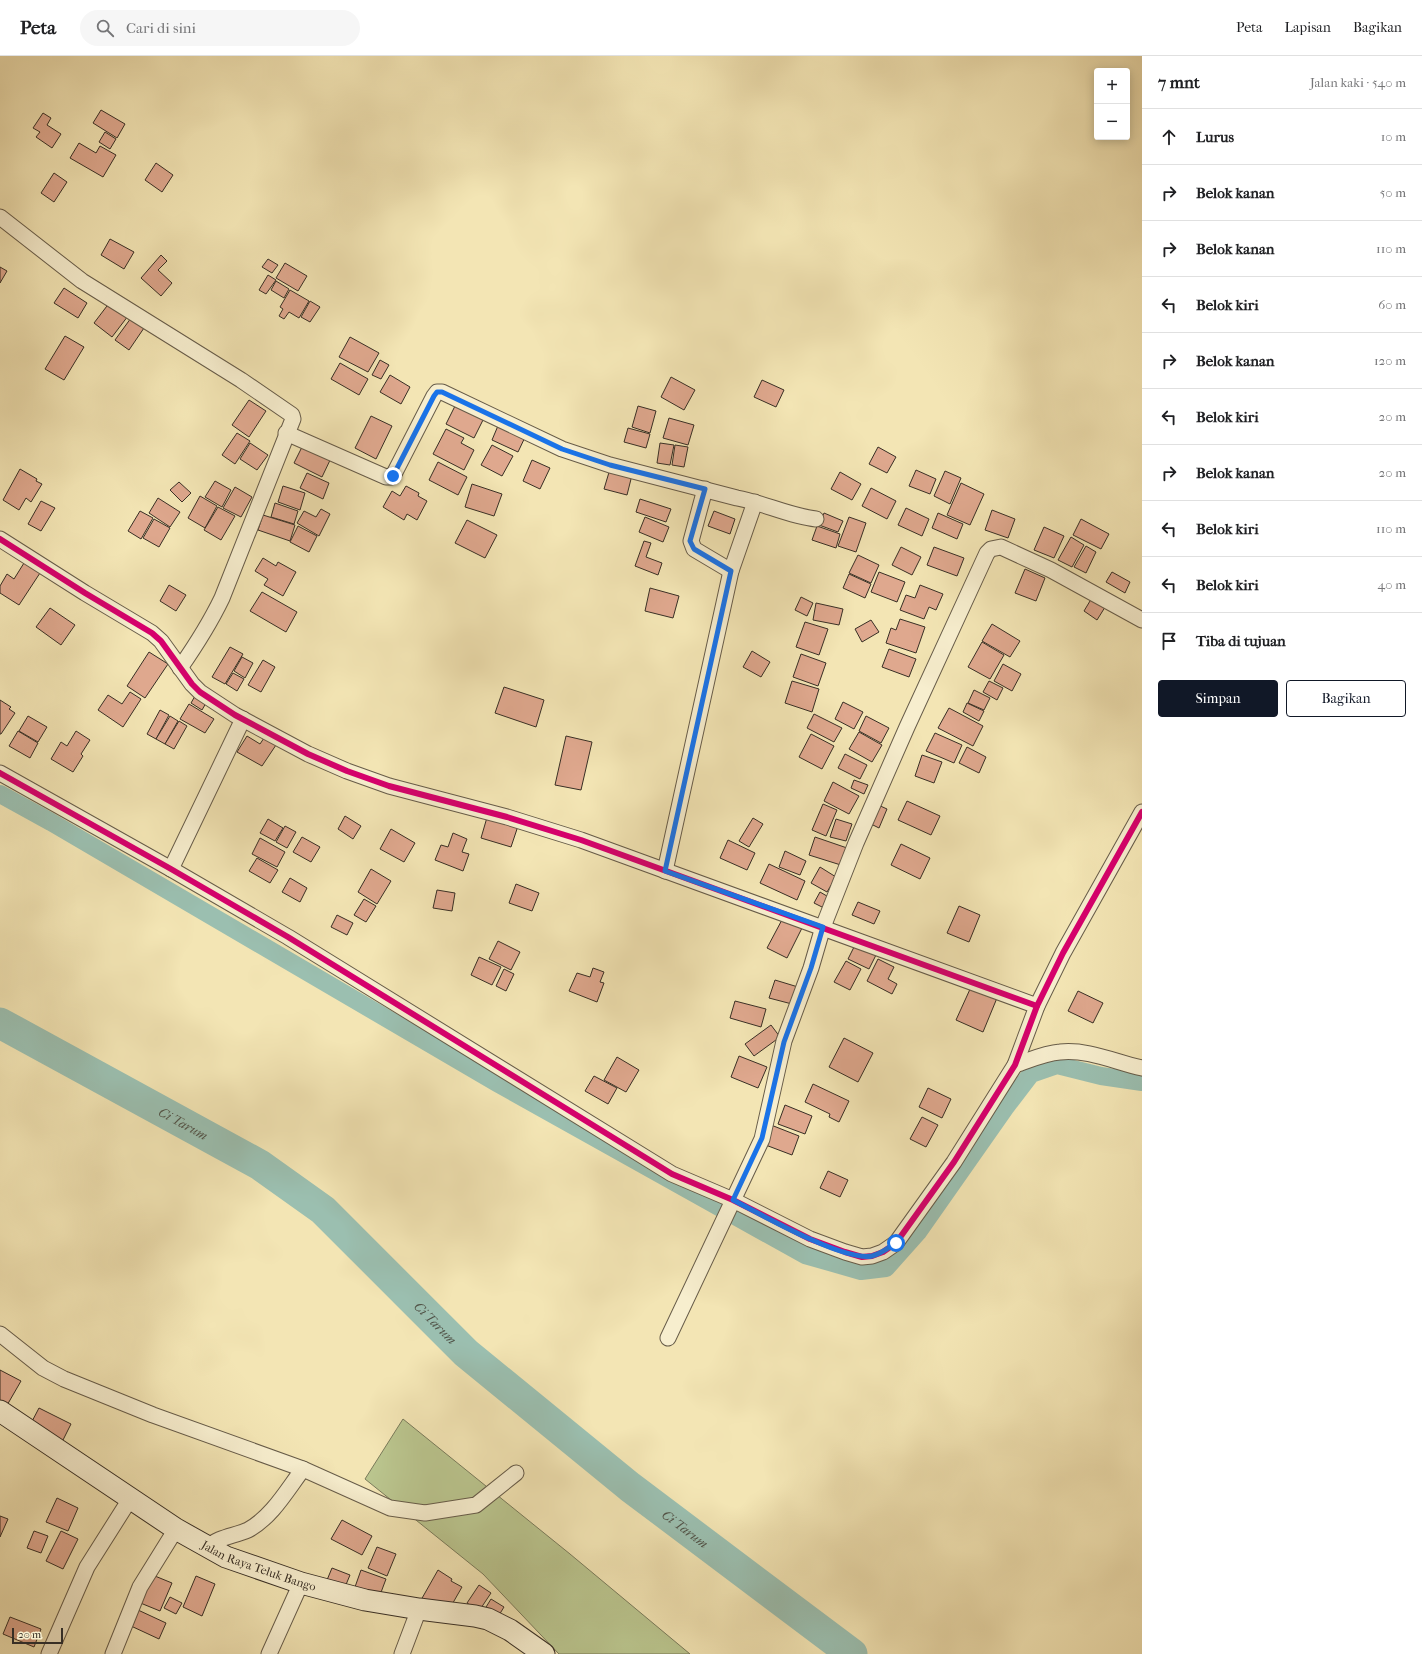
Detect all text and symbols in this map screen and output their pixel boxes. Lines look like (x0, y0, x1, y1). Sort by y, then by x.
search box (80, 10, 360, 46)
text: Peta (20, 17, 56, 39)
icon: search (94, 17, 116, 39)
text: Cari di sini (126, 19, 196, 37)
text: Peta (1236, 19, 1263, 36)
text: Lapisan (1285, 19, 1331, 36)
text: Bagikan (1353, 19, 1402, 36)
map controls (1094, 68, 1130, 140)
button: + (1094, 68, 1130, 104)
text: 7 mnt (1158, 72, 1200, 92)
text: Jalan kaki · 540 m (1310, 75, 1406, 90)
button: − (1094, 104, 1130, 140)
icon: ahead (1158, 126, 1180, 148)
text: Lurus (1196, 128, 1234, 146)
text: 10 m (1381, 129, 1406, 144)
icon: right (1158, 182, 1180, 204)
text: Belok kanan (1196, 184, 1275, 202)
text: 50 m (1380, 185, 1406, 200)
icon: right (1158, 238, 1180, 260)
text: Belok kanan (1196, 240, 1275, 258)
text: 110 m (1376, 241, 1406, 256)
icon: left (1158, 294, 1180, 316)
text: Belok kiri (1196, 296, 1259, 314)
text: 60 m (1378, 297, 1406, 312)
icon: right (1158, 350, 1180, 372)
text: Belok kanan (1196, 352, 1275, 370)
text: 120 m (1374, 353, 1406, 368)
icon: left (1158, 406, 1180, 428)
text: Belok kiri (1196, 408, 1259, 426)
text: 20 m (1379, 409, 1406, 424)
icon: right (1158, 462, 1180, 484)
text: Belok kanan (1196, 464, 1275, 482)
text: 20 m (1379, 465, 1406, 480)
route end (384, 467, 402, 485)
icon: left (1158, 518, 1180, 540)
text: Belok kiri (1196, 520, 1259, 538)
text: 110 m (1376, 521, 1406, 536)
icon: left (1158, 574, 1180, 596)
text: Belok kiri (1196, 576, 1259, 594)
text: 40 m (1378, 577, 1406, 592)
icon: arrive (1158, 630, 1180, 652)
text: Tiba di tujuan (1196, 632, 1286, 650)
button: Simpan (1158, 680, 1278, 717)
button: Bagikan (1286, 680, 1406, 717)
water label: Ci Tarum (156, 1104, 211, 1143)
route start (887, 1234, 905, 1252)
water label: Ci Tarum (411, 1298, 460, 1347)
water label: Ci Tarum (659, 1507, 711, 1551)
street label: Jalan Raya Teluk Bango (198, 1537, 317, 1594)
scale bar (12, 1626, 63, 1645)
text: 20 m (18, 1628, 41, 1641)

